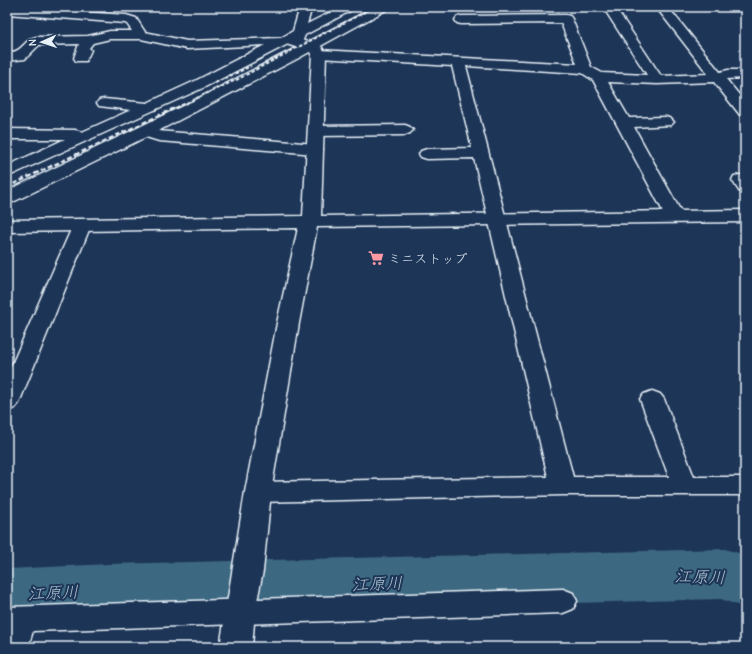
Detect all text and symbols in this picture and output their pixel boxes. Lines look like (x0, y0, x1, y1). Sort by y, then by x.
north arrow (22, 22, 62, 62)
text: N (26, 39, 39, 46)
supermarket icon: ミニストップ (367, 249, 385, 267)
place label: ミニストップ (388, 251, 467, 266)
water label: 江原川 (674, 567, 726, 587)
water label: 江原川 (351, 574, 403, 594)
water label: 江原川 (27, 583, 79, 603)

